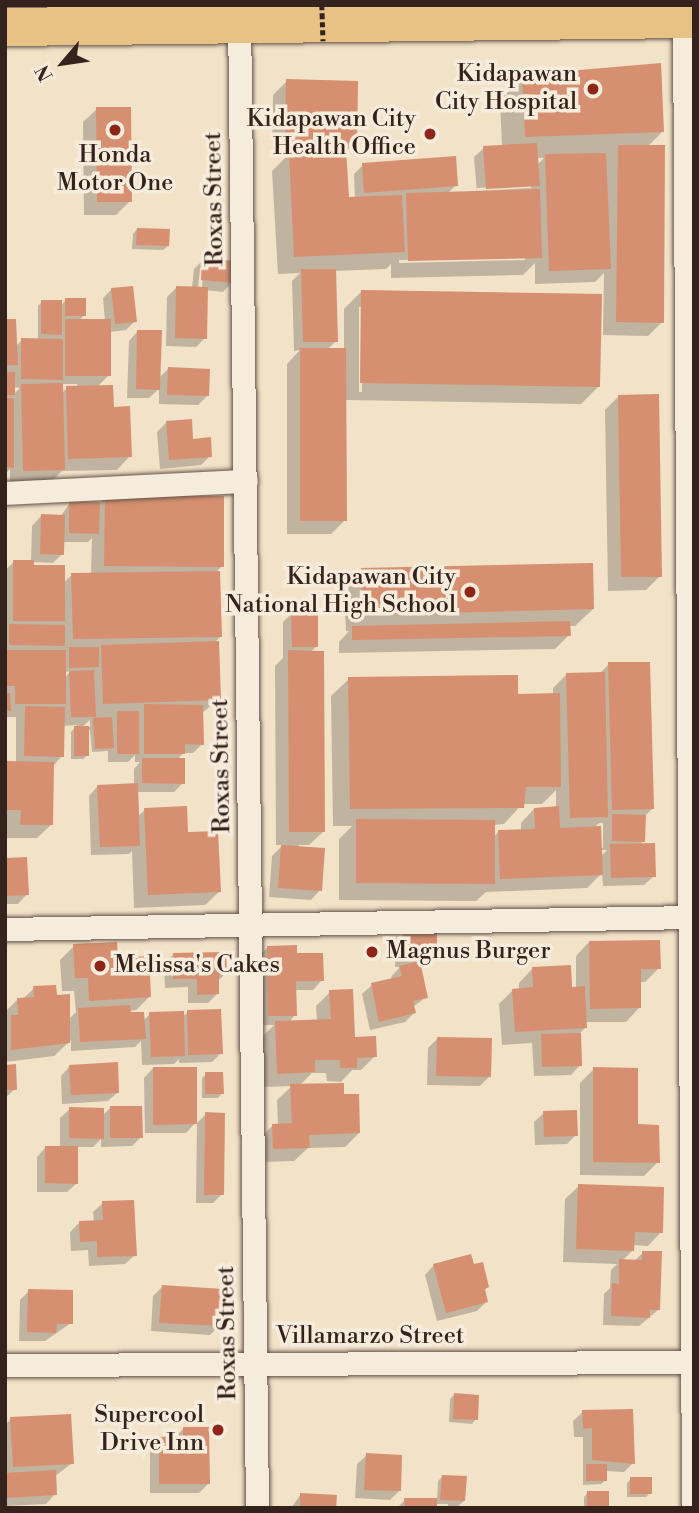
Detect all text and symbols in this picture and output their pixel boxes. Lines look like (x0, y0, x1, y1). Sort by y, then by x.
north arrow (28, 28, 98, 98)
text: N (30, 61, 59, 86)
place label: Kidapawan City Hospital (435, 61, 577, 117)
marker: Kidapawan City Hospital (583, 79, 603, 99)
place label: Kidapawan City Health Office (247, 106, 416, 162)
marker: Honda Motor One (107, 122, 123, 138)
marker: Kidapawan City Health Office (422, 126, 438, 142)
street label: Roxas Street (199, 131, 231, 267)
place label: Honda Motor One (57, 142, 173, 198)
place label: Kidapawan City National High School (225, 564, 456, 620)
marker: Kidapawan City National High School (462, 584, 478, 600)
street label: Roxas Street (206, 698, 238, 834)
place label: Magnus Burger (386, 938, 551, 966)
marker: Magnus Burger (364, 944, 380, 960)
place label: Melissa's Cakes (114, 952, 280, 980)
marker: Melissa's Cakes (92, 958, 108, 974)
street label: Roxas Street (212, 1265, 244, 1401)
street label: Villamarzo Street (276, 1323, 464, 1351)
place label: Supercool Drive Inn (94, 1402, 204, 1458)
marker: Supercool Drive Inn (210, 1422, 226, 1438)

